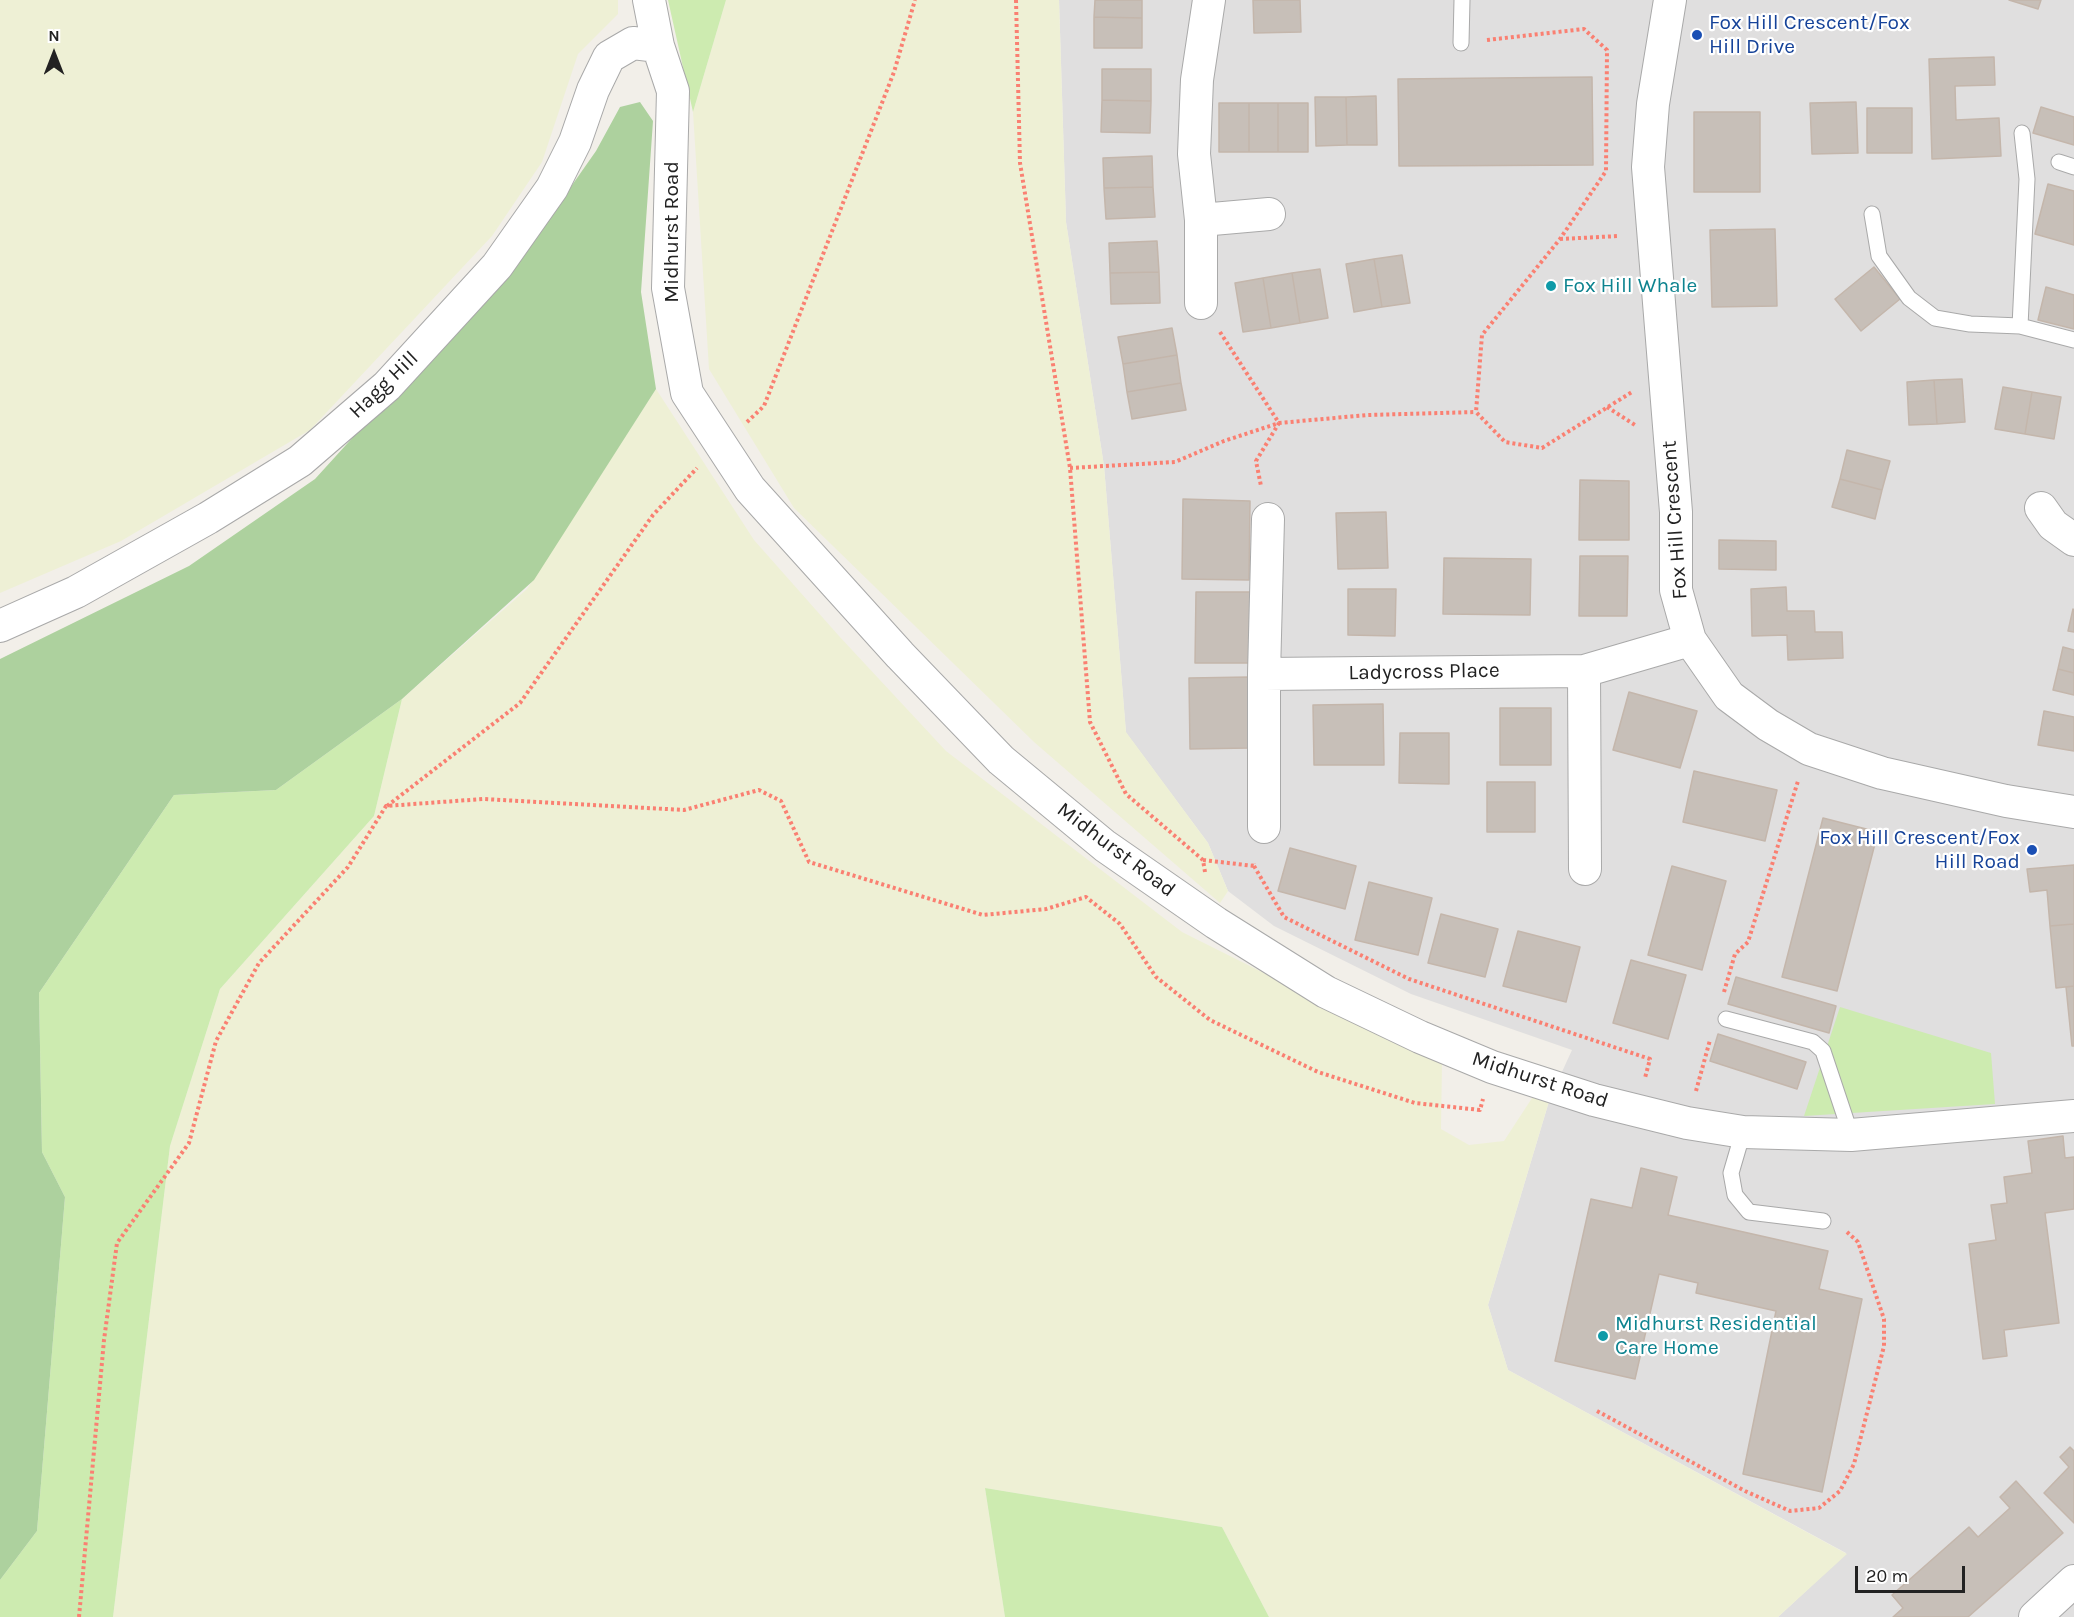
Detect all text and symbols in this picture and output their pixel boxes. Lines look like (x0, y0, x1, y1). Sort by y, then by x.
place label: Fox Hill Crescent/Fox Hill Drive (1709, 10, 1910, 60)
north arrow (24, 24, 84, 84)
text: N (48, 26, 60, 45)
marker: Fox Hill Crescent/Fox Hill Drive (1690, 28, 1704, 42)
street label: Midhurst Road (659, 161, 685, 303)
place label: Fox Hill Whale (1563, 273, 1697, 299)
marker: Fox Hill Whale (1544, 279, 1558, 293)
street label: Hagg Hill (344, 346, 424, 424)
street label: Fox Hill Crescent (1657, 440, 1693, 600)
street label: Ladycross Place (1348, 658, 1500, 686)
street label: Midhurst Road (1052, 797, 1180, 903)
place label: Fox Hill Crescent/Fox Hill Road (1819, 825, 2020, 875)
marker: Fox Hill Crescent/Fox Hill Road (2025, 843, 2039, 857)
street label: Midhurst Road (1469, 1046, 1611, 1114)
place label: Midhurst Residential Care Home (1615, 1311, 1817, 1361)
marker: Midhurst Residential Care Home (1596, 1329, 1610, 1343)
scale bar (1858, 1554, 1968, 1592)
text: 20 m (1866, 1565, 1908, 1587)

